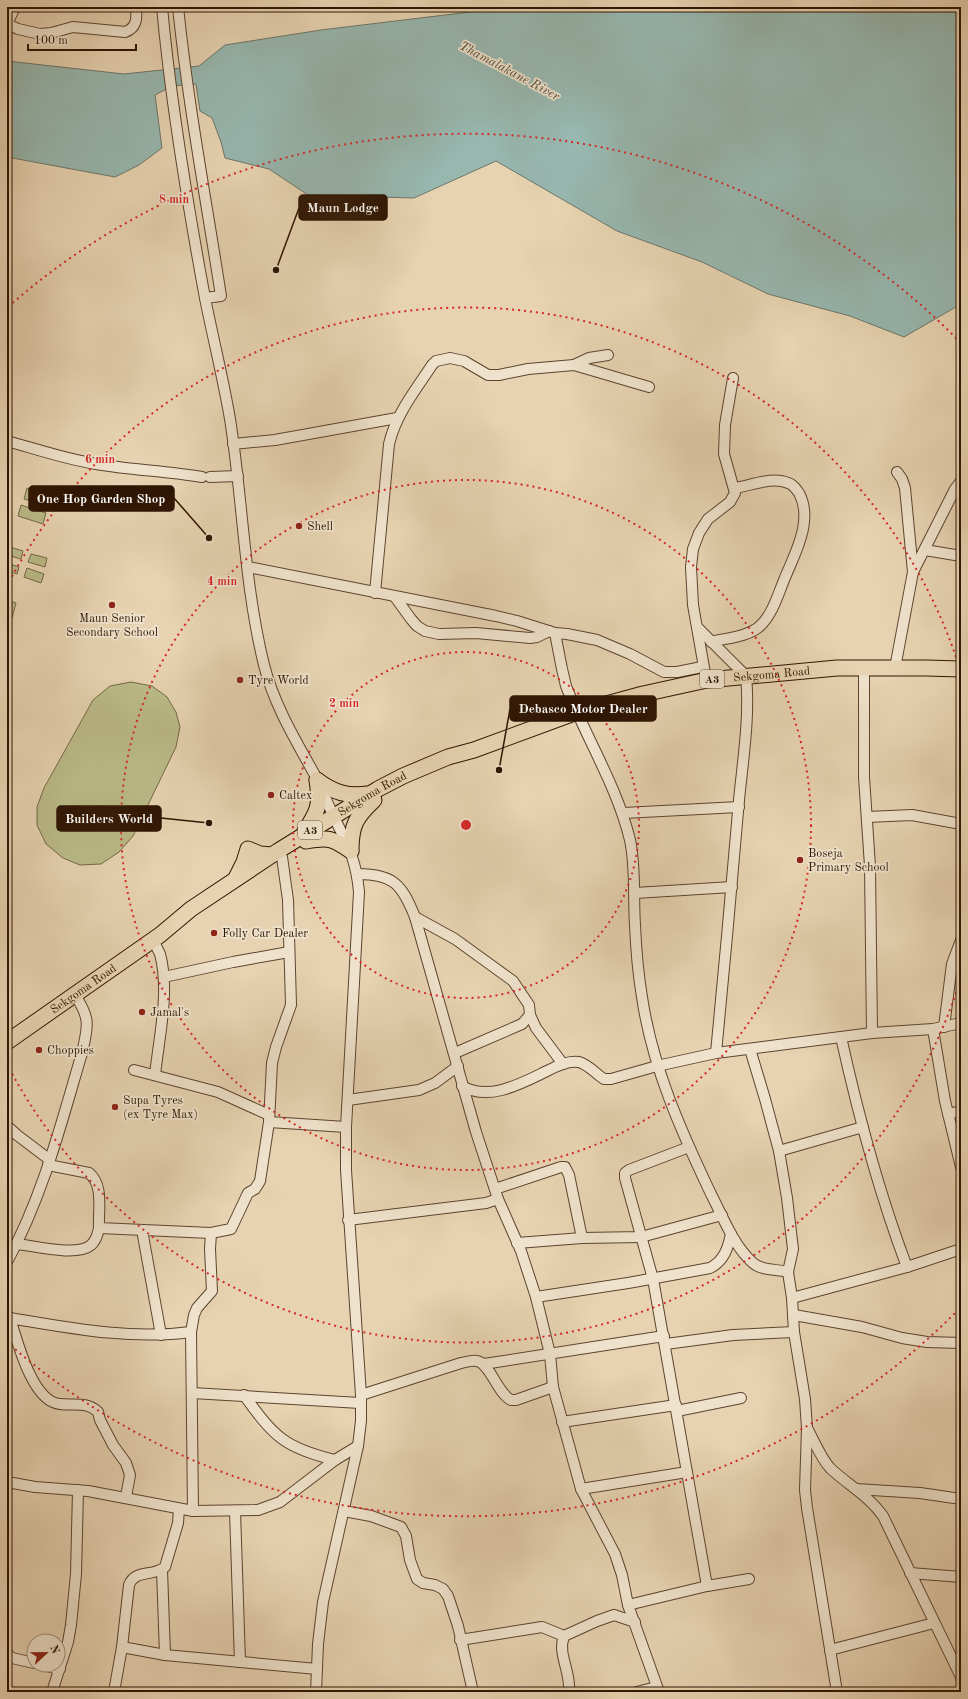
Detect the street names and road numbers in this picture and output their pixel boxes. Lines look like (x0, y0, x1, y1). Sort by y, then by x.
street label: Sekgoma Road (733, 665, 811, 685)
road number: A3 (700, 670, 724, 688)
street label: Sekgoma Road (336, 770, 409, 819)
road number: A3 (298, 821, 322, 839)
street label: Sekgoma Road (49, 962, 119, 1017)

